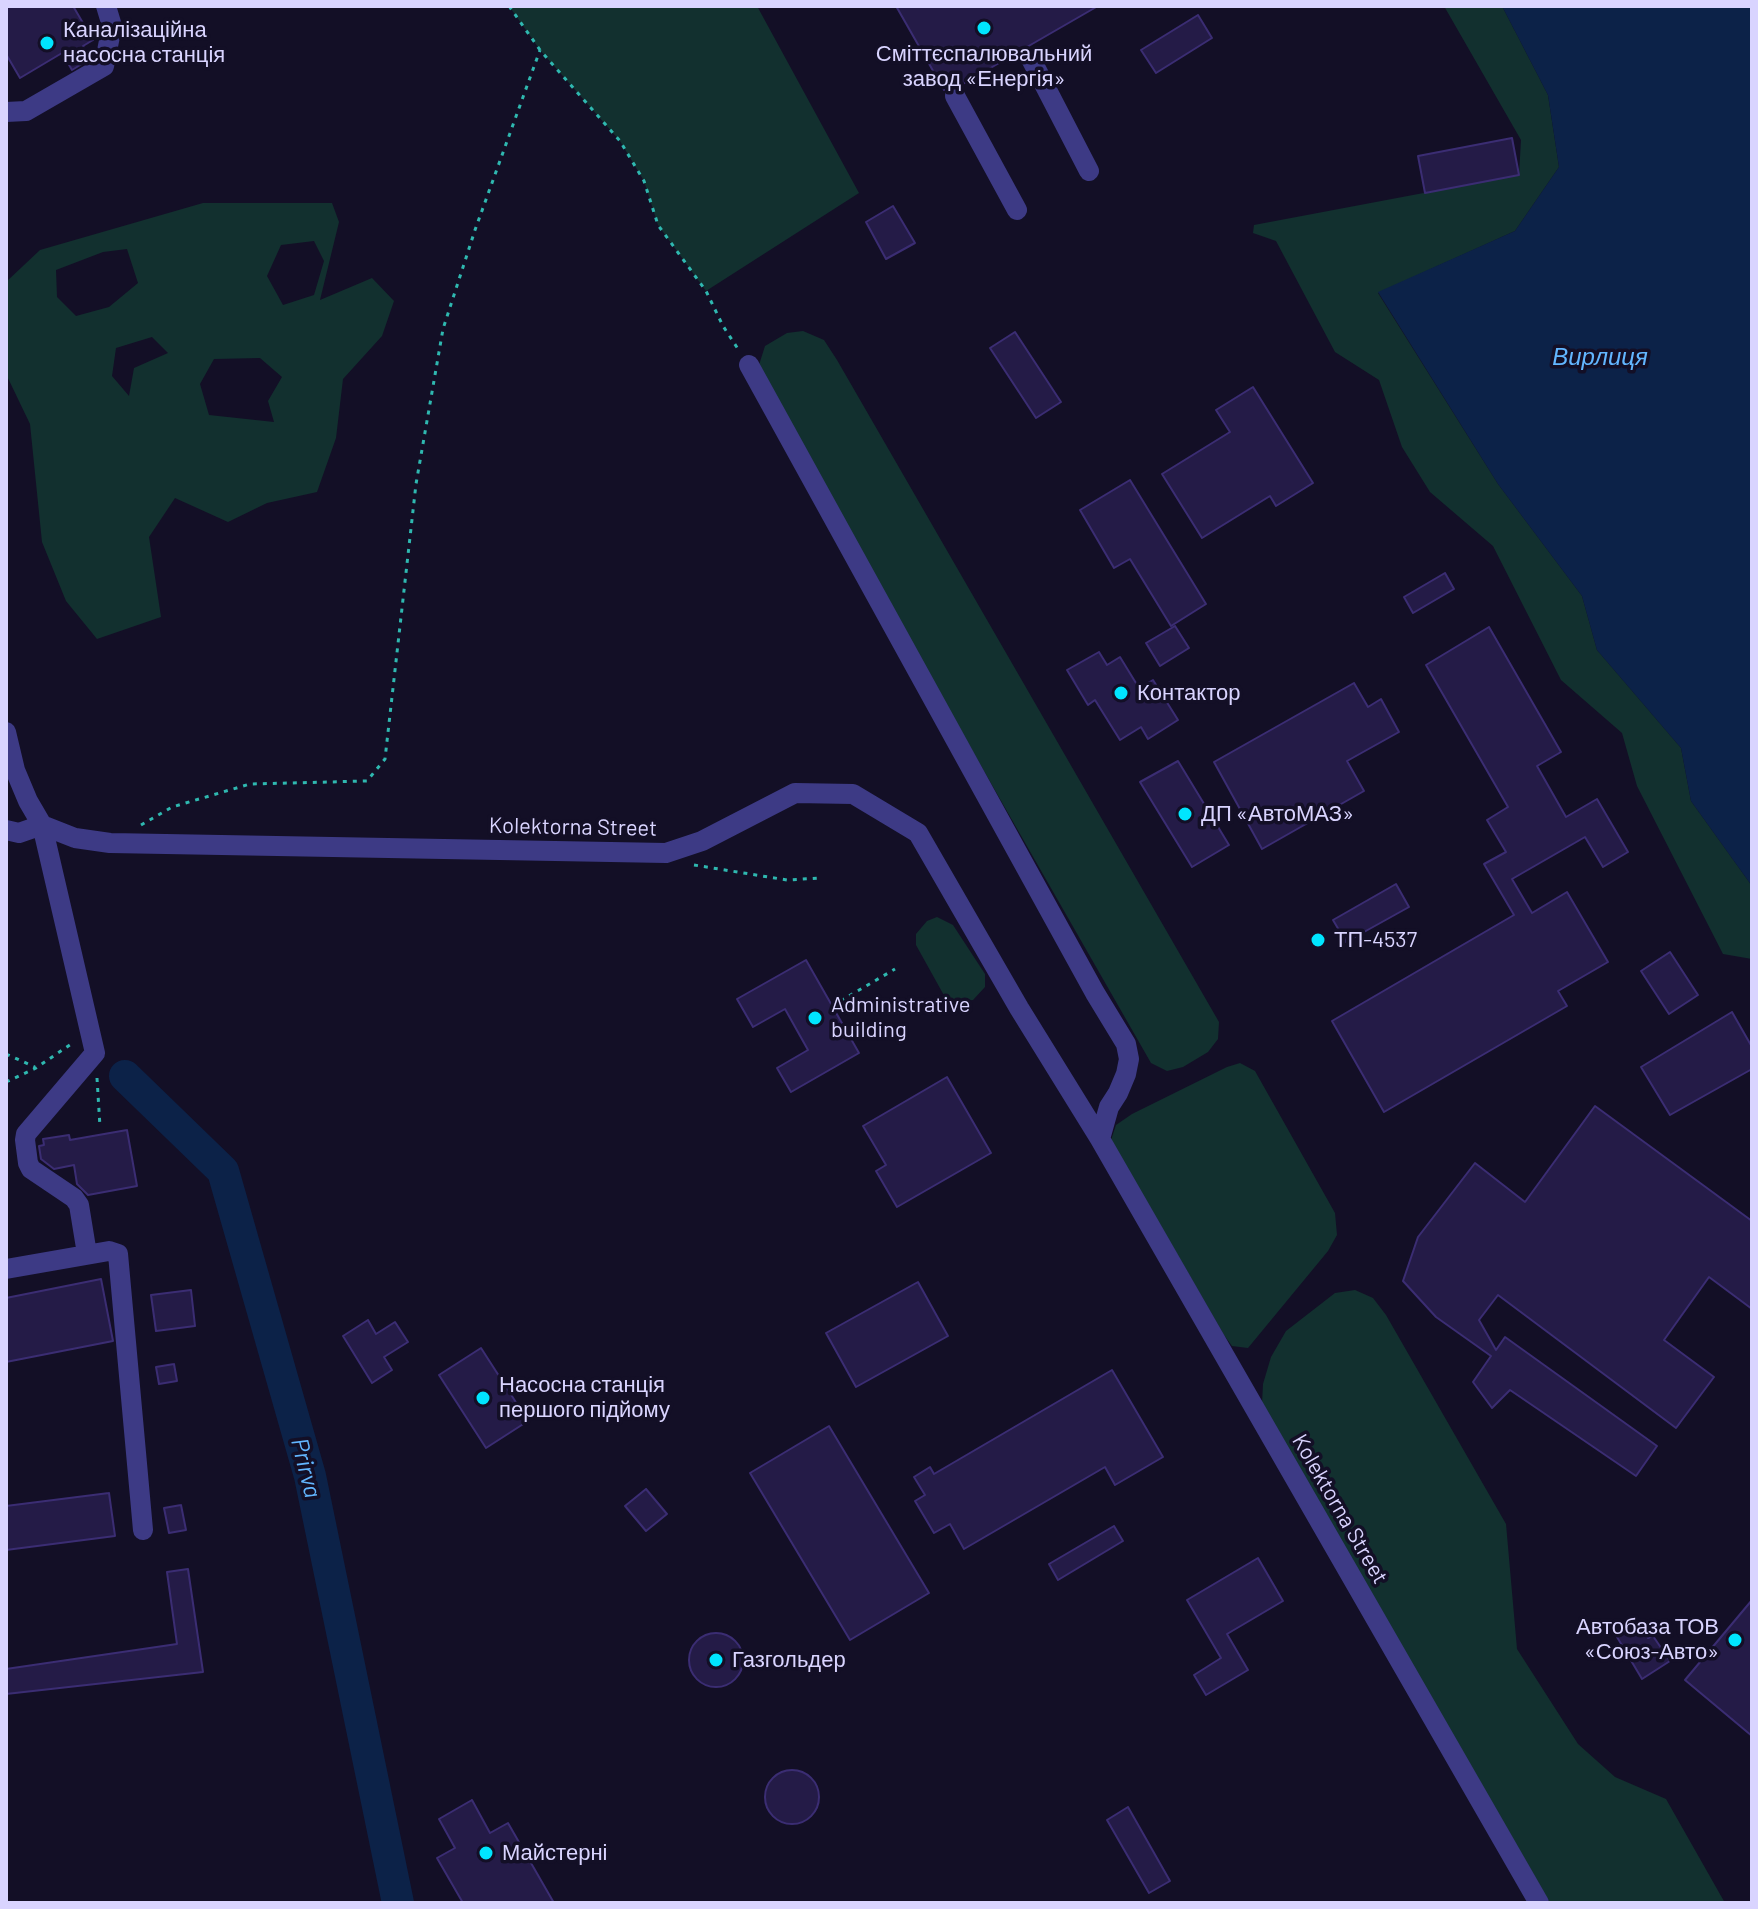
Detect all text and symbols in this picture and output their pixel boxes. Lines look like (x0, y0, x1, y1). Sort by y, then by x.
place label: Каналізаційна насосна станція (63, 17, 225, 68)
marker: Сміттєспалювальний завод «Енергія» (975, 19, 993, 37)
marker: Каналізаційна насосна станція (38, 34, 56, 52)
place label: Сміттєспалювальний завод «Енергія» (876, 41, 1092, 92)
water label: Вирлиця (1552, 343, 1648, 371)
place label: Контактор (1137, 680, 1240, 706)
marker: Контактор (1112, 684, 1130, 702)
place label: ДП «АвтоМАЗ» (1201, 801, 1354, 827)
marker: ДП «АвтоМАЗ» (1176, 805, 1194, 823)
street label: Kolektorna Street (489, 812, 657, 842)
place label: ТП-4537 (1334, 927, 1417, 953)
marker: ТП-4537 (1309, 931, 1327, 949)
place label: Administrative building (831, 992, 970, 1044)
marker: Administrative building (806, 1009, 824, 1027)
place label: Насосна станція першого підйому (499, 1372, 670, 1424)
marker: Насосна станція першого підйому (474, 1389, 492, 1407)
street label: Kolektorna Street (1287, 1430, 1393, 1588)
water label: Prirva (285, 1435, 327, 1501)
place label: Автобаза ТОВ «Союз-Авто» (1576, 1614, 1719, 1666)
marker: Автобаза ТОВ «Союз-Авто» (1726, 1631, 1744, 1649)
place label: Газгольдер (732, 1647, 846, 1673)
marker: Газгольдер (707, 1651, 725, 1669)
place label: Майстерні (502, 1840, 607, 1866)
marker: Майстерні (477, 1844, 495, 1862)

